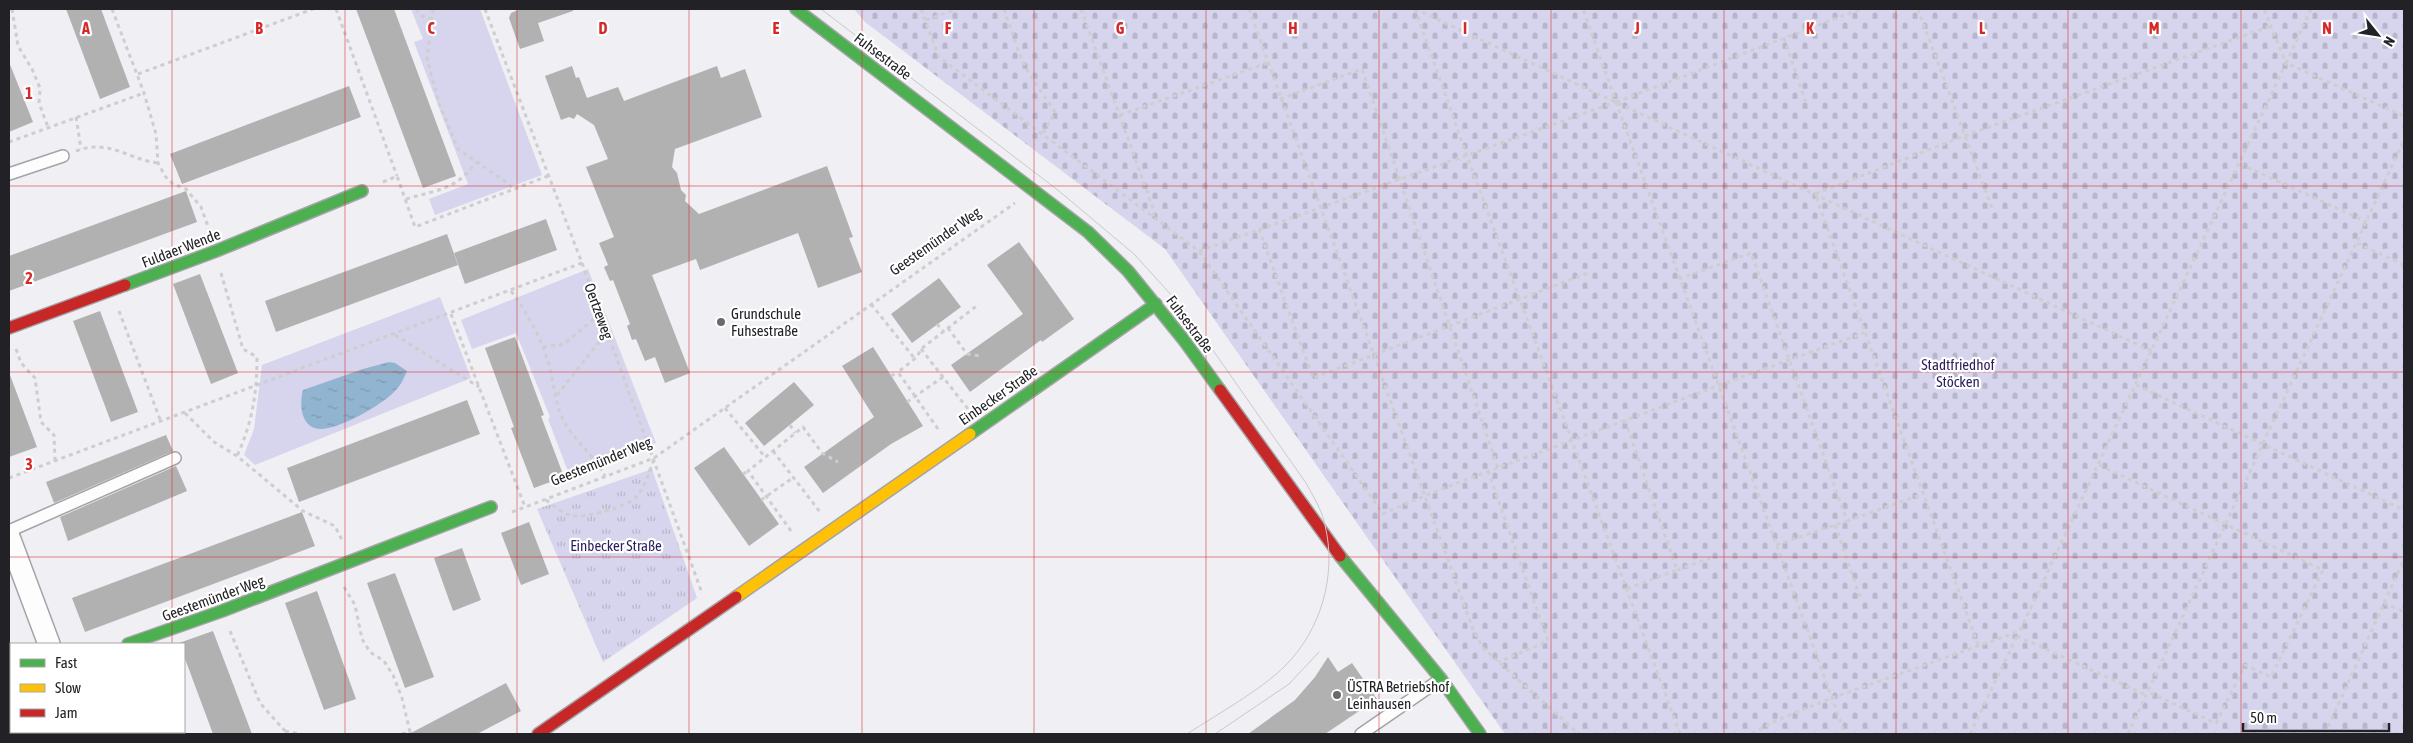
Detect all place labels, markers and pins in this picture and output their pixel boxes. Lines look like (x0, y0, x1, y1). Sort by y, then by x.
place label: Grundschule Fuhsestraße (731, 305, 801, 339)
marker: Grundschule Fuhsestraße (715, 316, 727, 328)
place label: ÜSTRA Betriebshof Leinhausen (1347, 678, 1449, 712)
marker: ÜSTRA Betriebshof Leinhausen (1331, 689, 1343, 701)

